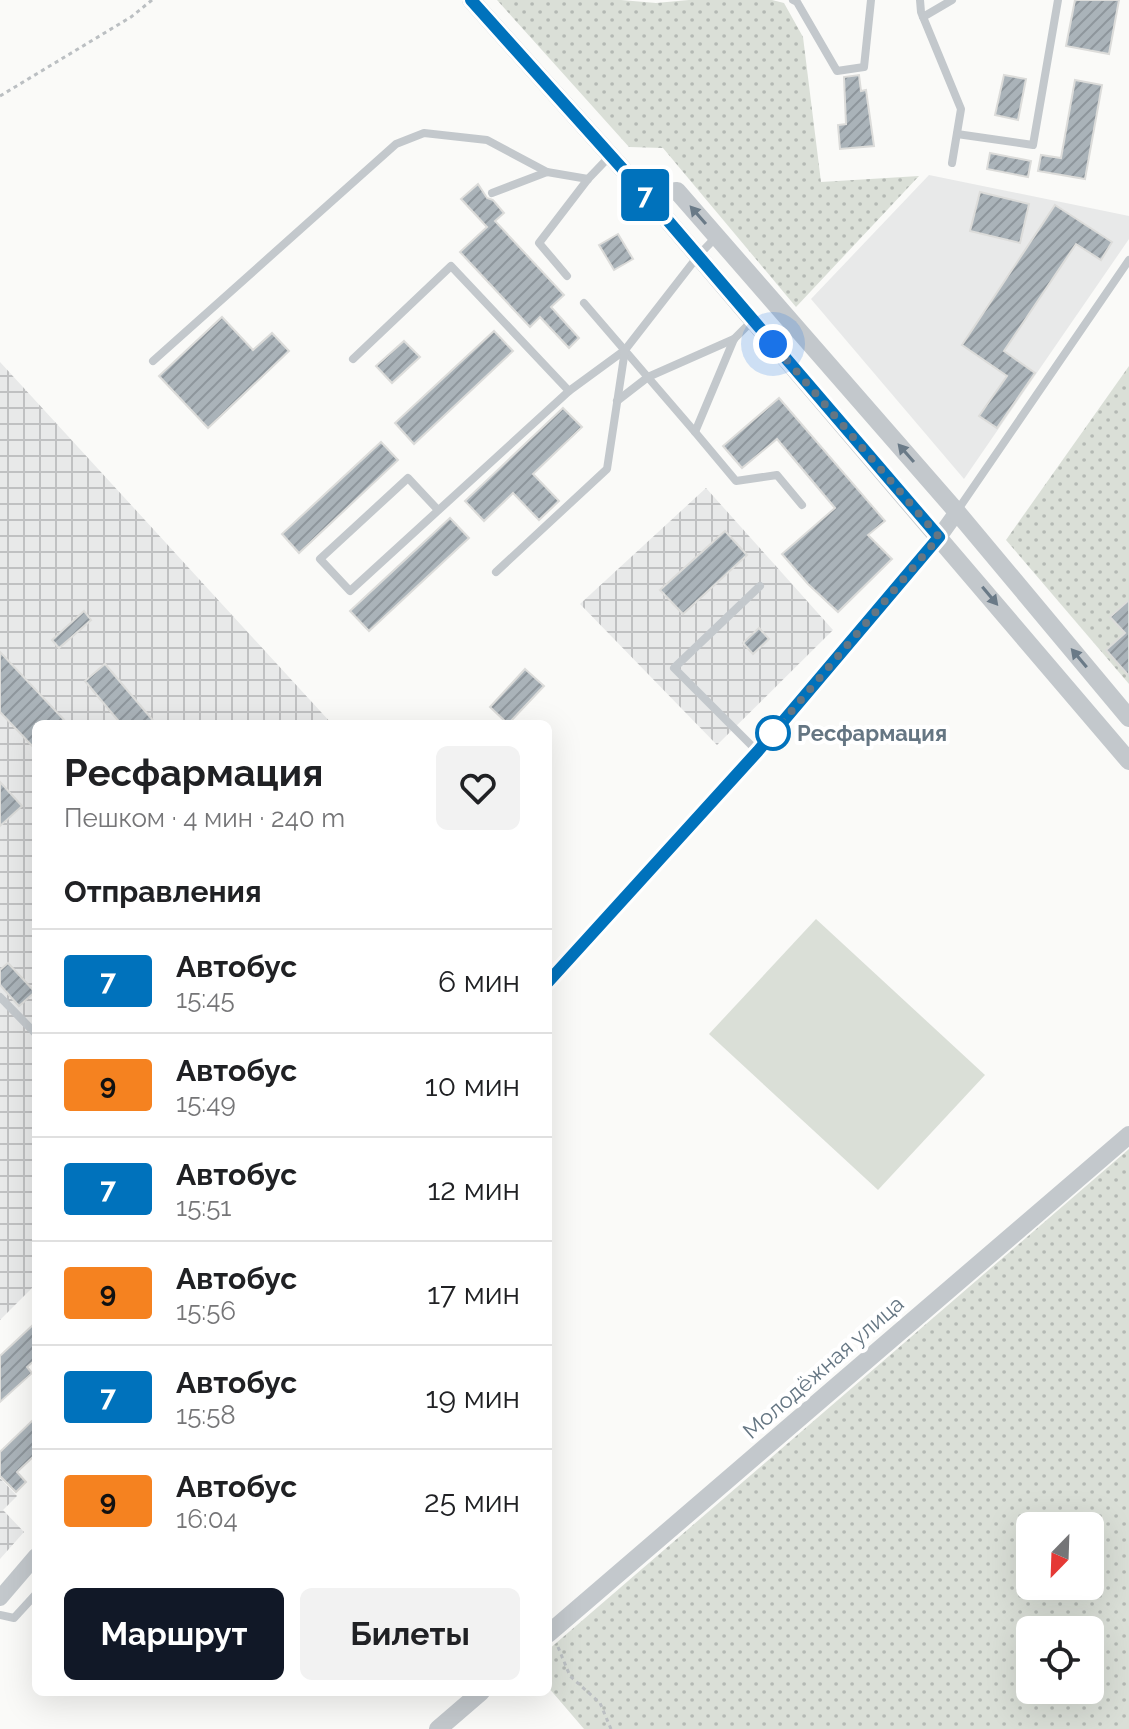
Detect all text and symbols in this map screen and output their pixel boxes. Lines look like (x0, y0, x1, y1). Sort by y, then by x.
line badge: 7 (619, 169, 671, 221)
text: 7 (637, 178, 653, 211)
one-way arrow (689, 205, 707, 224)
your location (753, 324, 793, 364)
one-way arrow (898, 443, 915, 463)
one-way arrow (981, 586, 998, 606)
one-way arrow (1071, 648, 1088, 668)
marker: Ресфармация (756, 716, 790, 750)
place label: Ресфармация (797, 720, 947, 746)
button: heart (436, 746, 520, 830)
text: Ресфармация (64, 750, 323, 795)
text: Пешком · 4 мин · 240 m (64, 803, 345, 833)
text: Отправления (64, 874, 262, 909)
text: Автобус (176, 949, 297, 984)
text: 7 (100, 964, 116, 997)
text: 6 мин (438, 964, 520, 999)
text: 15:45 (176, 984, 235, 1014)
text: Автобус (176, 1053, 297, 1088)
text: 9 (100, 1068, 116, 1101)
text: 10 мин (425, 1068, 520, 1103)
text: 15:49 (176, 1088, 236, 1118)
text: Автобус (176, 1157, 297, 1192)
text: 7 (100, 1172, 116, 1205)
text: 12 мин (428, 1172, 520, 1207)
text: 15:51 (176, 1192, 231, 1222)
text: Автобус (176, 1261, 297, 1296)
text: 9 (100, 1276, 116, 1309)
text: 17 мин (427, 1276, 520, 1311)
street label: Молодёжная улица (737, 1290, 909, 1444)
text: 15:56 (176, 1296, 236, 1326)
text: Автобус (176, 1365, 297, 1400)
text: 7 (100, 1380, 116, 1413)
text: 19 мин (426, 1380, 520, 1415)
text: 15:58 (176, 1400, 236, 1430)
text: Автобус (176, 1469, 297, 1504)
text: 9 (100, 1484, 116, 1517)
text: 25 мин (424, 1484, 520, 1519)
text: 16:04 (176, 1504, 238, 1534)
north arrow (1016, 1512, 1104, 1600)
map controls (1016, 1512, 1104, 1704)
button: Маршрут (64, 1588, 284, 1680)
button: Билеты (300, 1588, 520, 1680)
button: locate (1016, 1616, 1104, 1704)

